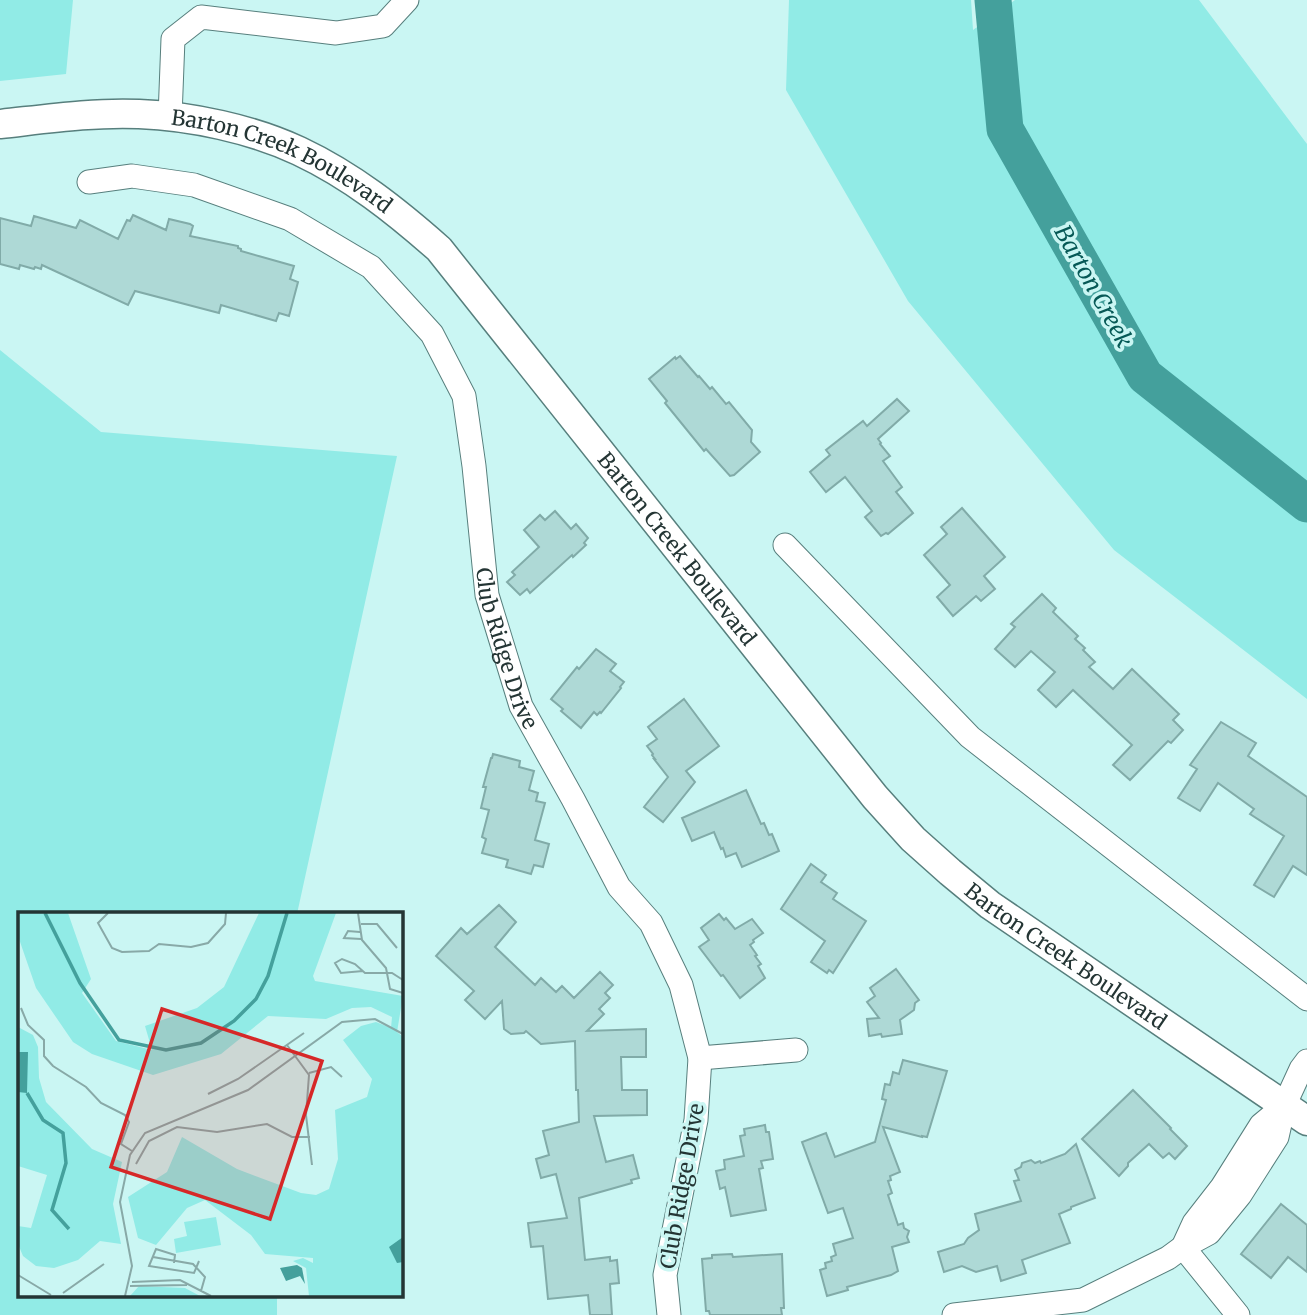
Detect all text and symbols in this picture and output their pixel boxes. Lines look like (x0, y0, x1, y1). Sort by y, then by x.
street label: Barton Creek Boulevard (170, 103, 398, 219)
water label: Barton Creek (1049, 220, 1140, 353)
street label: Barton Creek Boulevard (592, 446, 763, 651)
street label: Club Ridge Drive (471, 566, 544, 733)
street label: Barton Creek Boulevard (960, 877, 1172, 1035)
inset map (18, 912, 402, 1298)
street label: Club Ridge Drive (654, 1101, 710, 1271)

